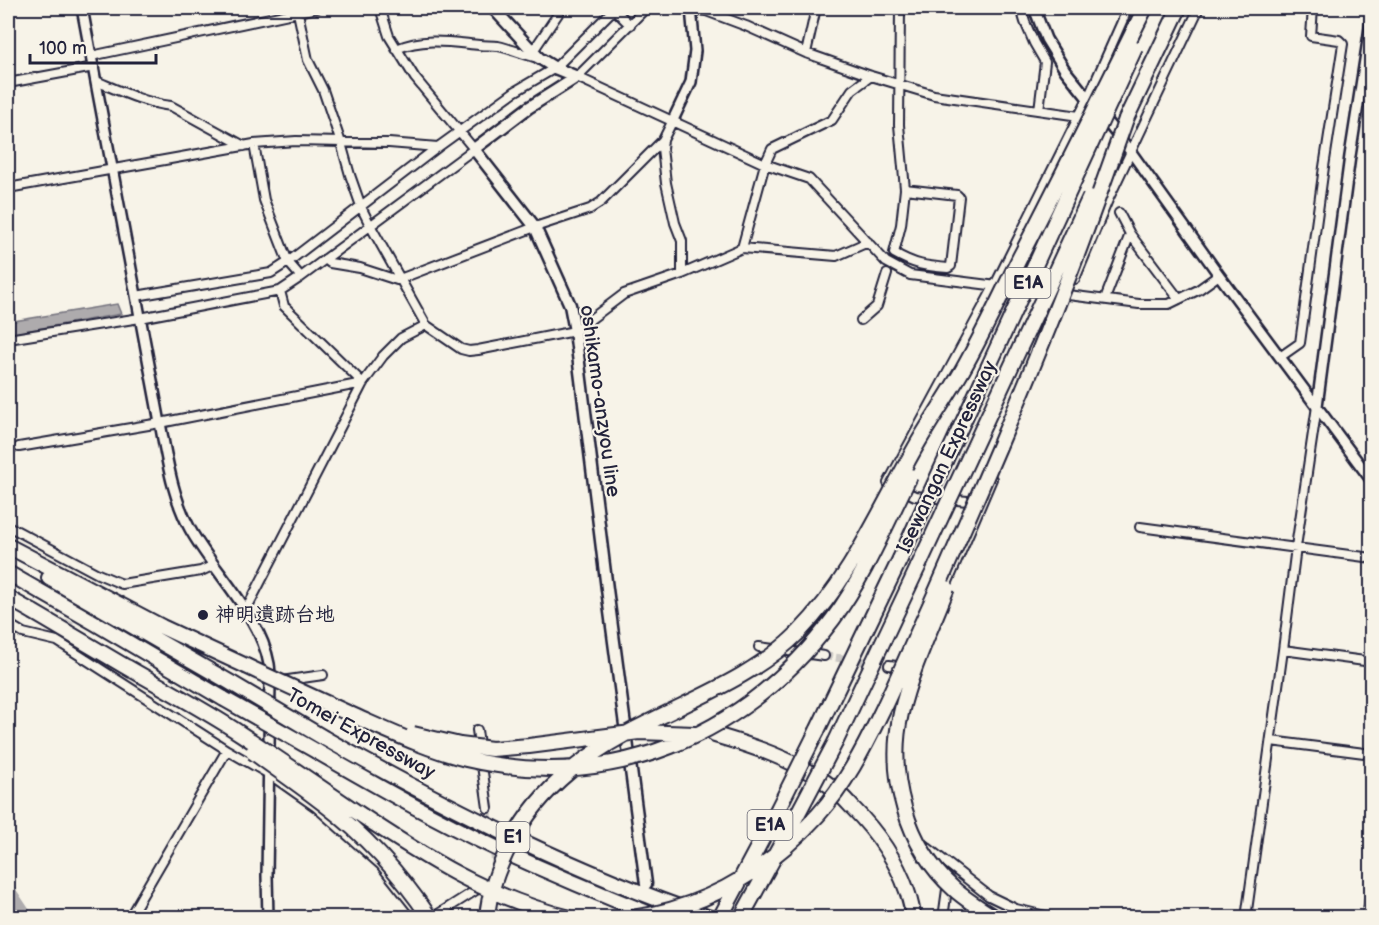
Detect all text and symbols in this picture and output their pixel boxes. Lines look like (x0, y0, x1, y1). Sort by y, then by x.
scale bar (30, 27, 156, 65)
text: 100 m (39, 38, 87, 59)
road number: E1A (1006, 268, 1050, 298)
street label: oshikamo-anzyou line (575, 303, 625, 499)
street label: Isewangan Expressway (892, 357, 1002, 557)
place label: 神明遺跡台地 (215, 603, 335, 627)
marker: 神明遺跡台地 (196, 608, 210, 622)
street label: Tomei Expressway (283, 683, 439, 785)
road number: E1A (748, 810, 792, 840)
road number: E1 (496, 822, 530, 852)

